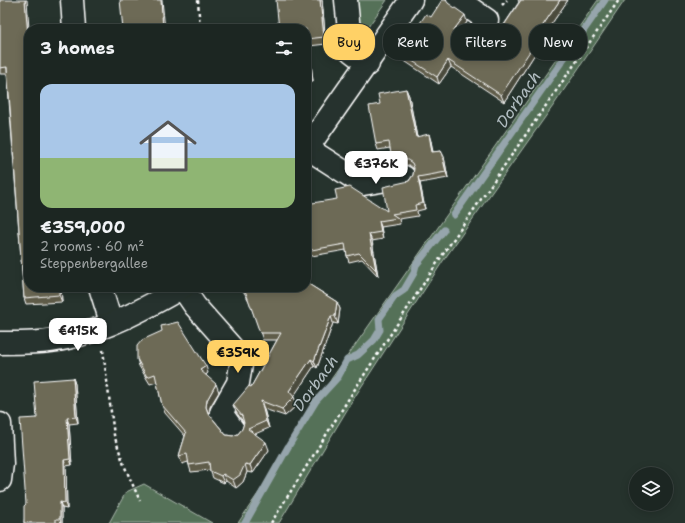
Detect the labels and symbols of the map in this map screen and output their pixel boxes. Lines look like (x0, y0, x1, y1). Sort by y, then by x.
water label: Dorbach (491, 67, 546, 132)
pin: €376K (348, 151, 404, 185)
pin: €415K (50, 318, 106, 352)
pin: €359K (210, 340, 266, 374)
water label: Dorbach (288, 351, 343, 416)

